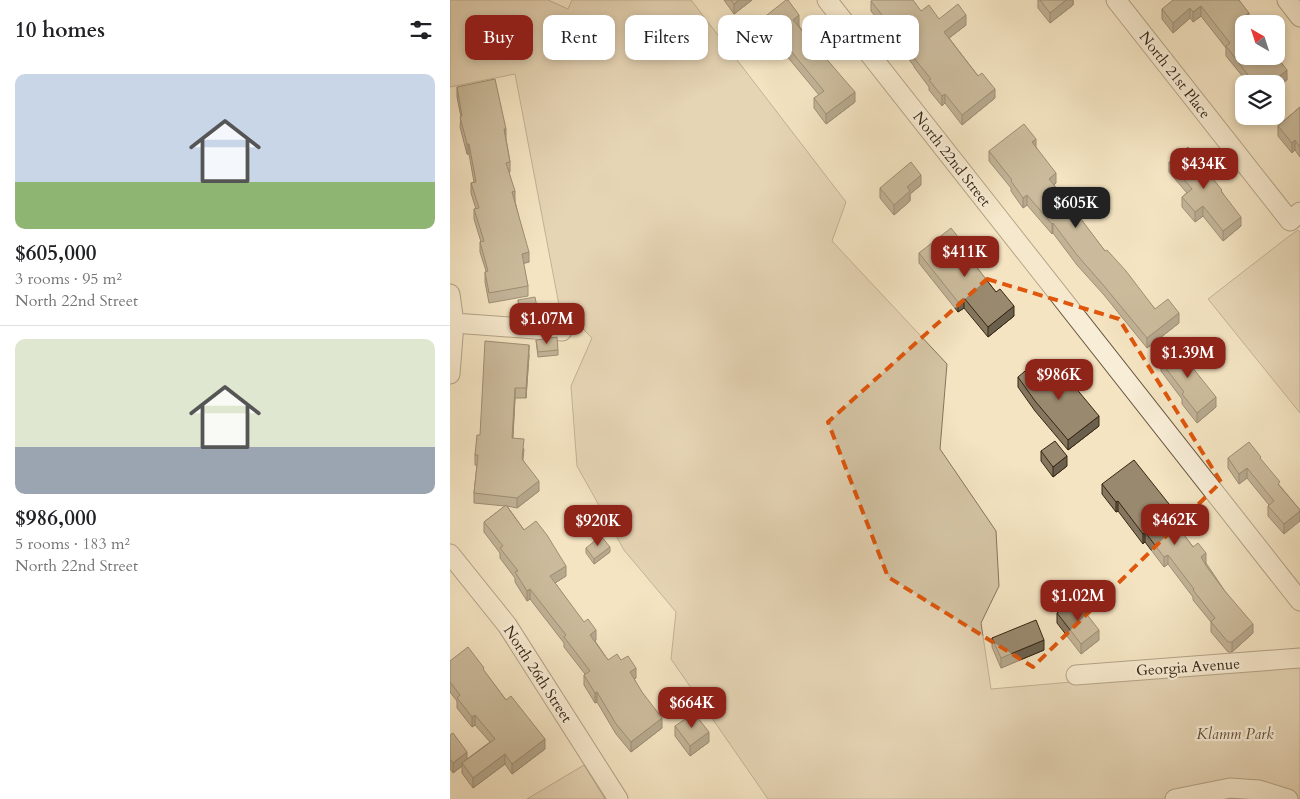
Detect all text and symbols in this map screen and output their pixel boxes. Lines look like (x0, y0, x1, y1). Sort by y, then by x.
chip: Buy (465, 15, 533, 60)
chip: Rent (543, 15, 615, 60)
chip: Filters (625, 15, 708, 60)
chip: New (718, 15, 792, 60)
chip: Apartment (802, 15, 919, 60)
north arrow (1235, 15, 1285, 65)
map controls (1235, 15, 1285, 125)
text: 10 homes (15, 16, 105, 45)
icon: filters (407, 16, 435, 44)
street label: North 21st Place (1135, 27, 1215, 123)
button: layers (1235, 75, 1285, 125)
icon: home (180, 106, 270, 196)
street label: North 22nd Street (909, 107, 996, 211)
pin: $434K (1169, 148, 1239, 190)
text: $434K (1181, 153, 1227, 175)
pin: $605K (1041, 186, 1111, 229)
text: $605K (1053, 192, 1099, 214)
pin: $411K (930, 236, 1000, 278)
text: $605,000 (15, 239, 96, 268)
text: $411K (942, 241, 988, 263)
text: 3 rooms · 95 m² (15, 268, 122, 290)
text: North 22nd Street (15, 290, 138, 312)
pin: $1.07M (506, 302, 588, 345)
text: $1.07M (521, 308, 573, 330)
pin: $1.39M (1147, 336, 1229, 379)
text: $1.39M (1162, 342, 1214, 364)
pin: $986K (1024, 358, 1094, 401)
text: $986K (1036, 364, 1082, 386)
icon: home (180, 372, 270, 462)
text: $986,000 (15, 504, 96, 533)
pin: $920K (563, 504, 633, 547)
pin: $462K (1140, 504, 1210, 546)
text: $462K (1152, 509, 1198, 531)
text: $920K (575, 510, 621, 532)
text: 5 rooms · 183 m² (15, 533, 130, 555)
text: North 22nd Street (15, 555, 138, 577)
pin: $1.02M (1037, 580, 1119, 622)
text: $1.02M (1052, 585, 1104, 607)
street label: North 26th Street (499, 622, 577, 727)
street label: Georgia Avenue (1135, 653, 1241, 681)
pin: $664K (657, 686, 727, 729)
text: $664K (669, 692, 715, 714)
park label: Klamm Park (1196, 724, 1274, 744)

